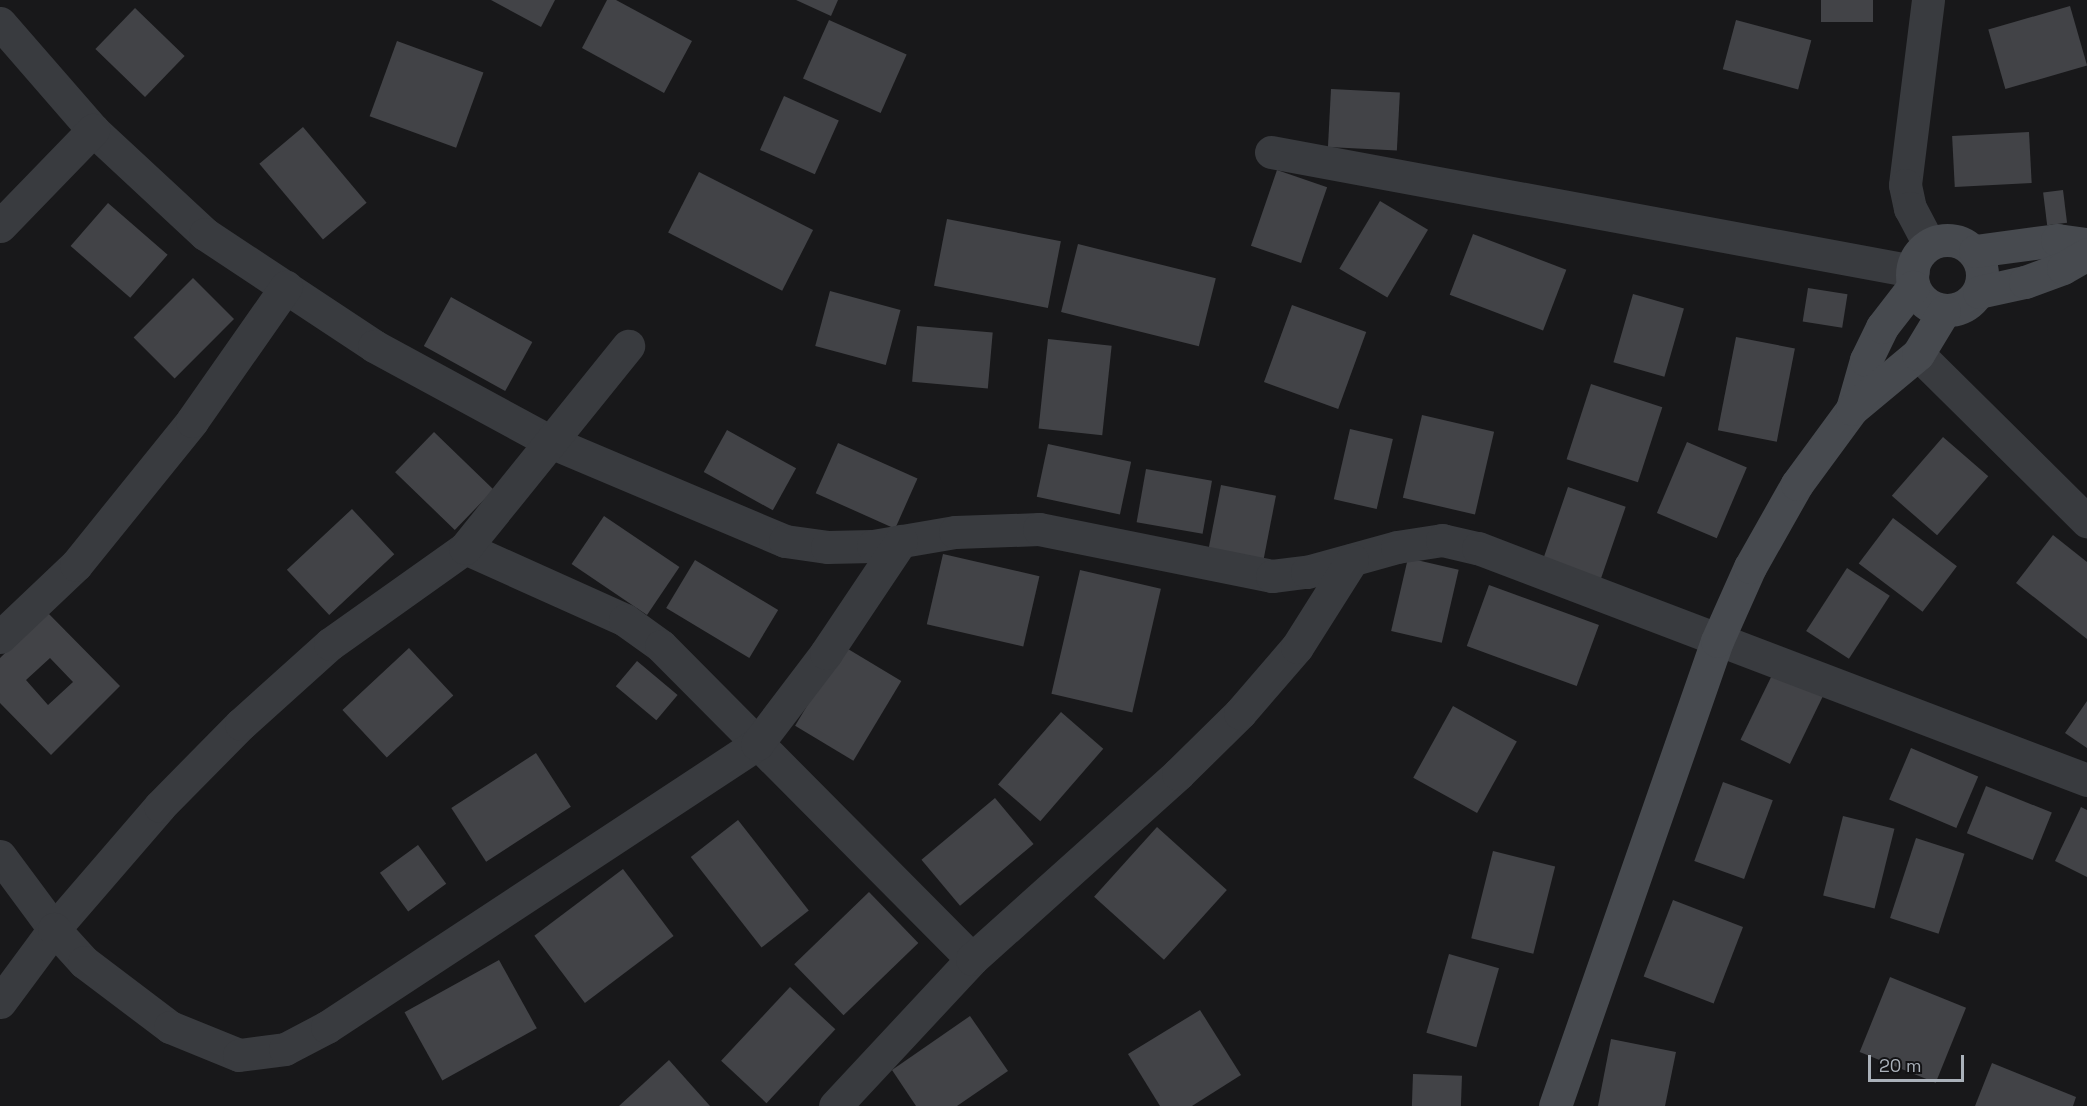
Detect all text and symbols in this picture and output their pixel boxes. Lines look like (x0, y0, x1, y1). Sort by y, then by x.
scale bar (1871, 1043, 1967, 1081)
text: 20 m (1879, 1054, 1922, 1077)

